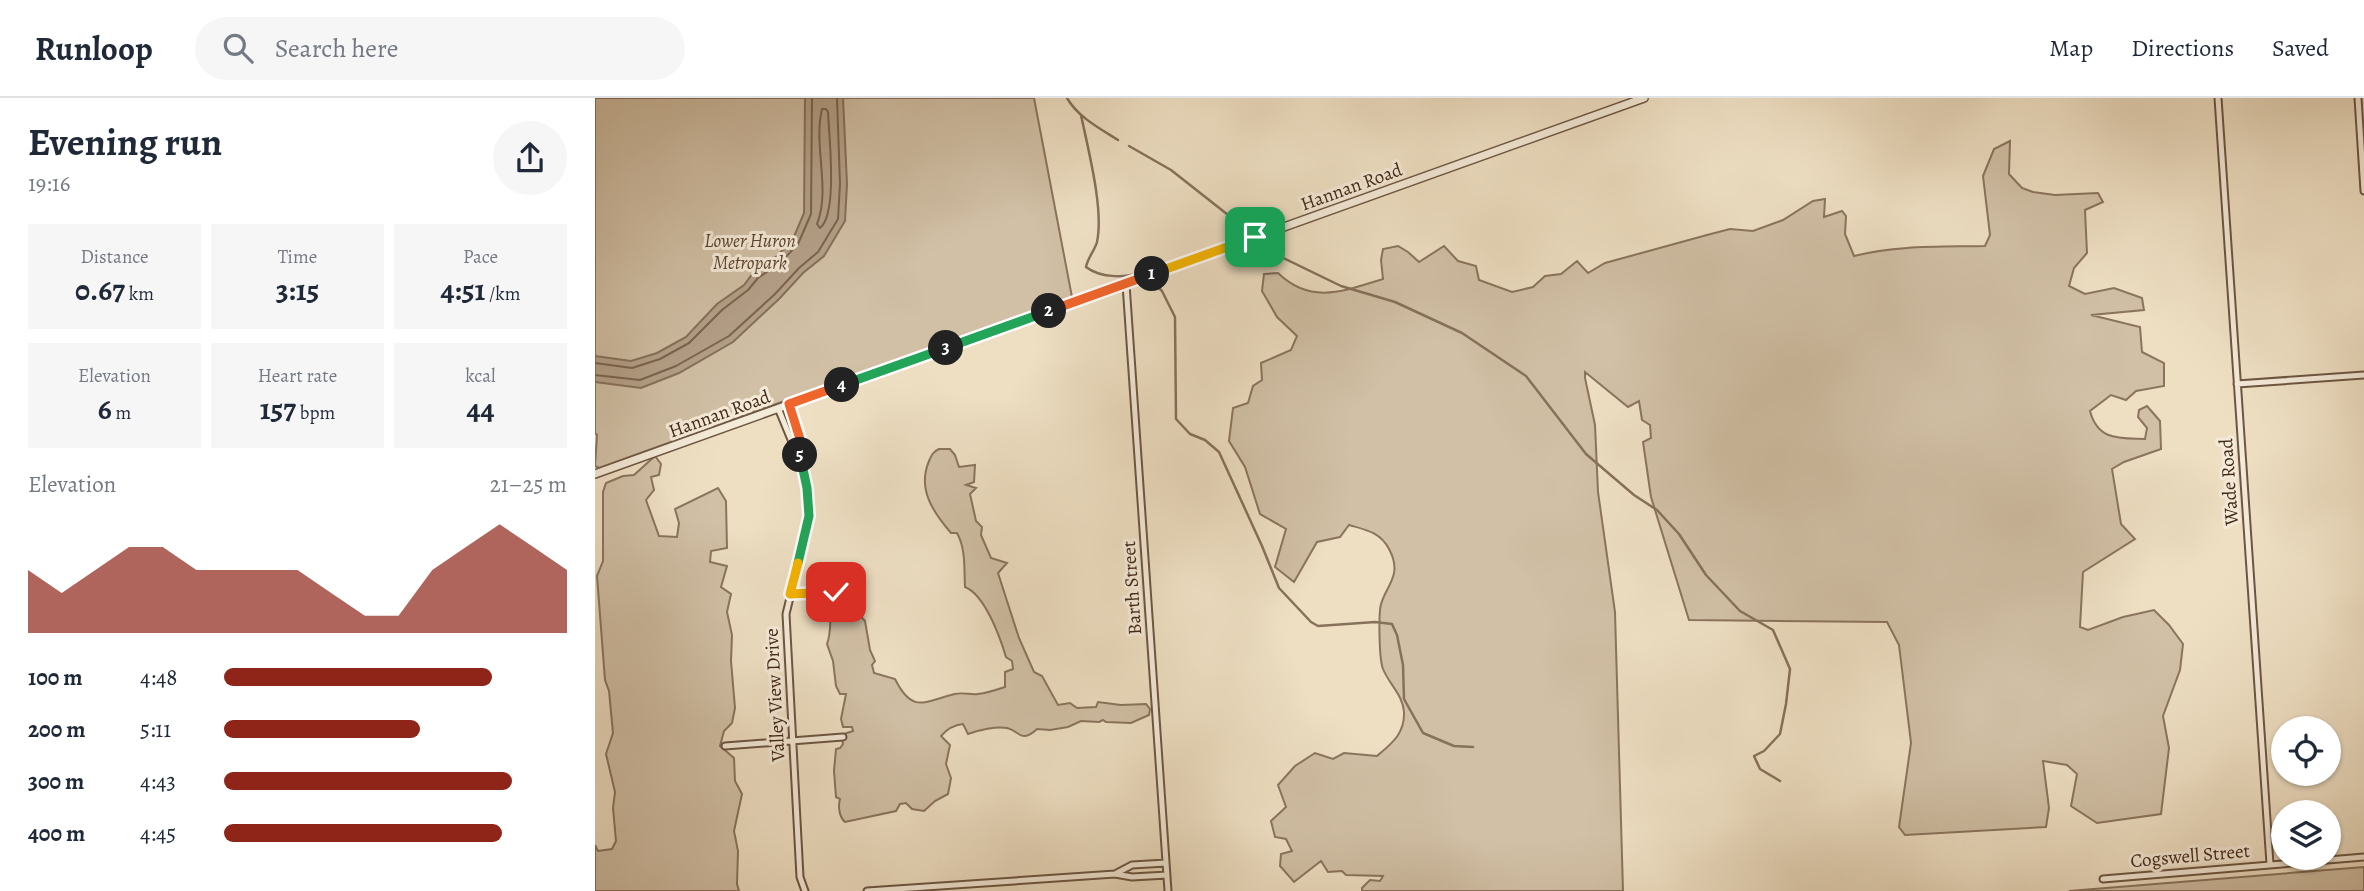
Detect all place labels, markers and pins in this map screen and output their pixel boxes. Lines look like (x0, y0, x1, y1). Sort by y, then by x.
pin (1225, 207, 1285, 267)
pin: 1 (1135, 256, 1169, 292)
pin: 2 (1031, 294, 1067, 328)
pin: 3 (929, 330, 963, 366)
pin: 4 (825, 368, 859, 402)
pin: 5 (783, 438, 817, 472)
pin (806, 562, 866, 622)

